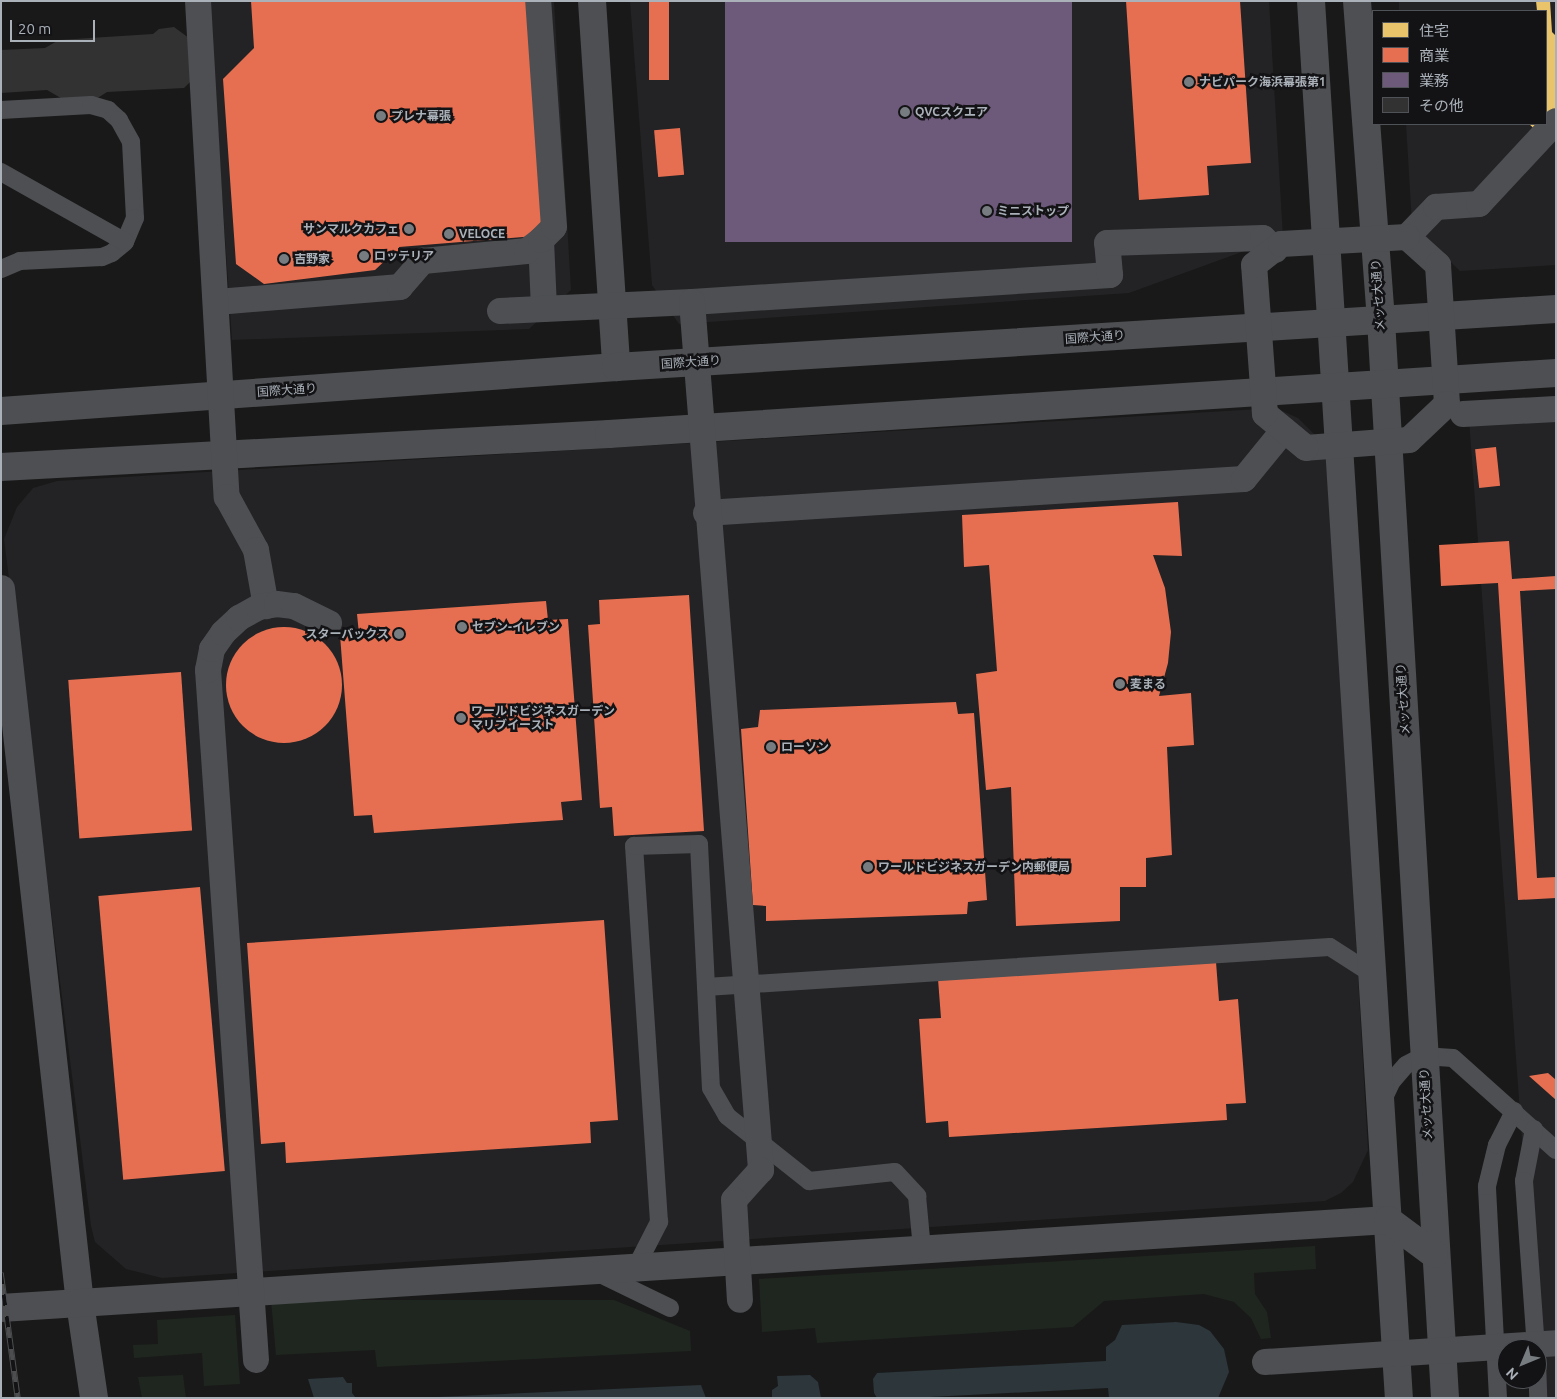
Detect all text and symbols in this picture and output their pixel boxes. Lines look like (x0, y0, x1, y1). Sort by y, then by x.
scale bar (12, 10, 98, 42)
legend (1372, 10, 1547, 125)
text: 20 m (18, 20, 51, 37)
text: 住宅 (1419, 22, 1449, 39)
text: 商業 (1419, 47, 1449, 64)
text: 業務 (1419, 72, 1449, 89)
place label: ナビパーク海浜幕張第1 (1199, 75, 1326, 89)
marker: ナビパーク海浜幕張第1 (1183, 76, 1195, 88)
text: その他 (1419, 97, 1464, 114)
place label: QVCスクエア (915, 105, 988, 119)
marker: QVCスクエア (899, 106, 911, 118)
place label: プレナ幕張 (391, 109, 451, 123)
marker: プレナ幕張 (375, 110, 387, 122)
place label: ミニストップ (997, 204, 1069, 218)
marker: ミニストップ (981, 205, 993, 217)
place label: サンマルクカフェ (303, 222, 399, 236)
marker: サンマルクカフェ (403, 223, 415, 235)
place label: VELOCE (459, 227, 505, 241)
marker: VELOCE (443, 228, 455, 240)
place label: ロッテリア (374, 249, 434, 263)
marker: ロッテリア (358, 250, 370, 262)
place label: 吉野家 (294, 252, 330, 266)
marker: 吉野家 (278, 253, 290, 265)
street label: メッセ大通り (1368, 259, 1388, 331)
street label: 国際大通り (1065, 328, 1125, 346)
street label: 国際大通り (661, 353, 721, 371)
street label: 国際大通り (257, 381, 317, 399)
place label: セブン-イレブン (472, 620, 560, 634)
marker: セブン-イレブン (456, 621, 468, 633)
place label: スターバックス (305, 627, 389, 641)
marker: スターバックス (393, 628, 405, 640)
street label: メッセ大通り (1393, 663, 1413, 735)
place label: 麦まる (1130, 677, 1166, 691)
marker: 麦まる (1114, 678, 1126, 690)
place label: ワールドビジネスガーデン マリブイースト (471, 704, 615, 732)
marker: ワールドビジネスガーデン マリブイースト (455, 712, 467, 724)
place label: ローソン (781, 740, 829, 754)
marker: ローソン (765, 741, 777, 753)
place label: ワールドビジネスガーデン内郵便局 (878, 860, 1070, 874)
marker: ワールドビジネスガーデン内郵便局 (862, 861, 874, 873)
street label: メッセ大通り (1417, 1068, 1435, 1140)
north arrow (1497, 1339, 1547, 1389)
text: N (1503, 1365, 1521, 1383)

